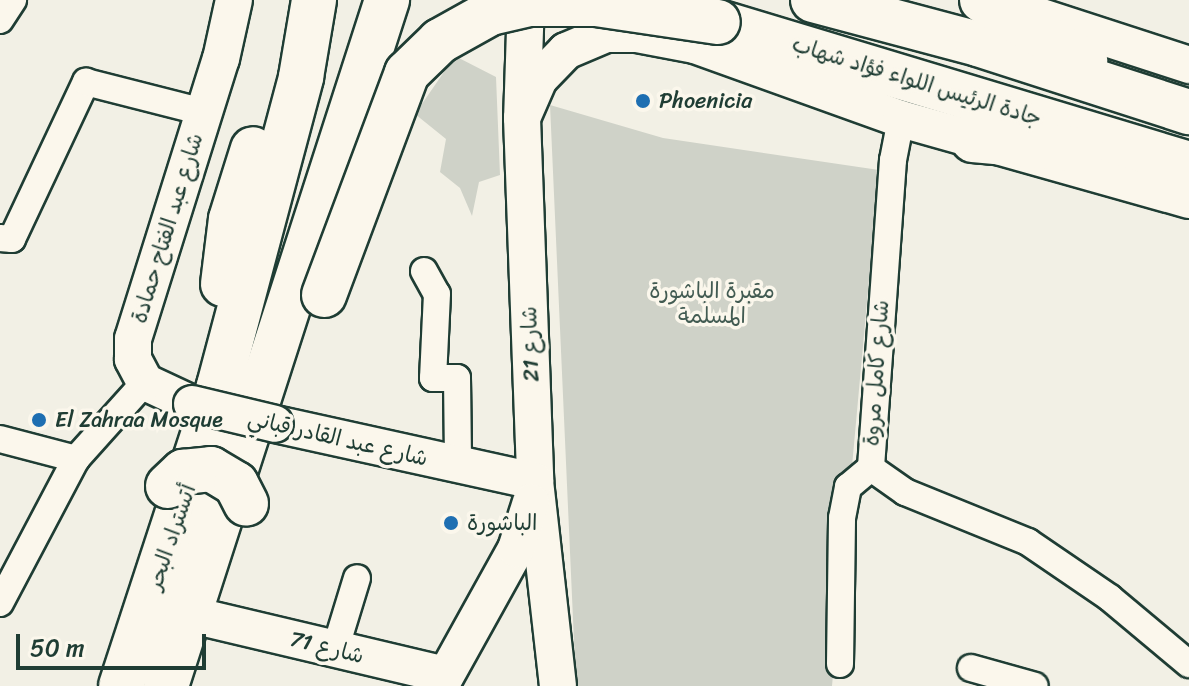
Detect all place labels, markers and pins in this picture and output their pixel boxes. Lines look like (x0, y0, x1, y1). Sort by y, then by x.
place label: Phoenicia (659, 88, 752, 114)
marker: Phoenicia (634, 92, 652, 110)
place label: El Zahraa Mosque (55, 407, 223, 433)
marker: El Zahraa Mosque (30, 411, 48, 429)
place label: الباشورة (467, 510, 537, 536)
marker: الباشورة (442, 514, 460, 532)

